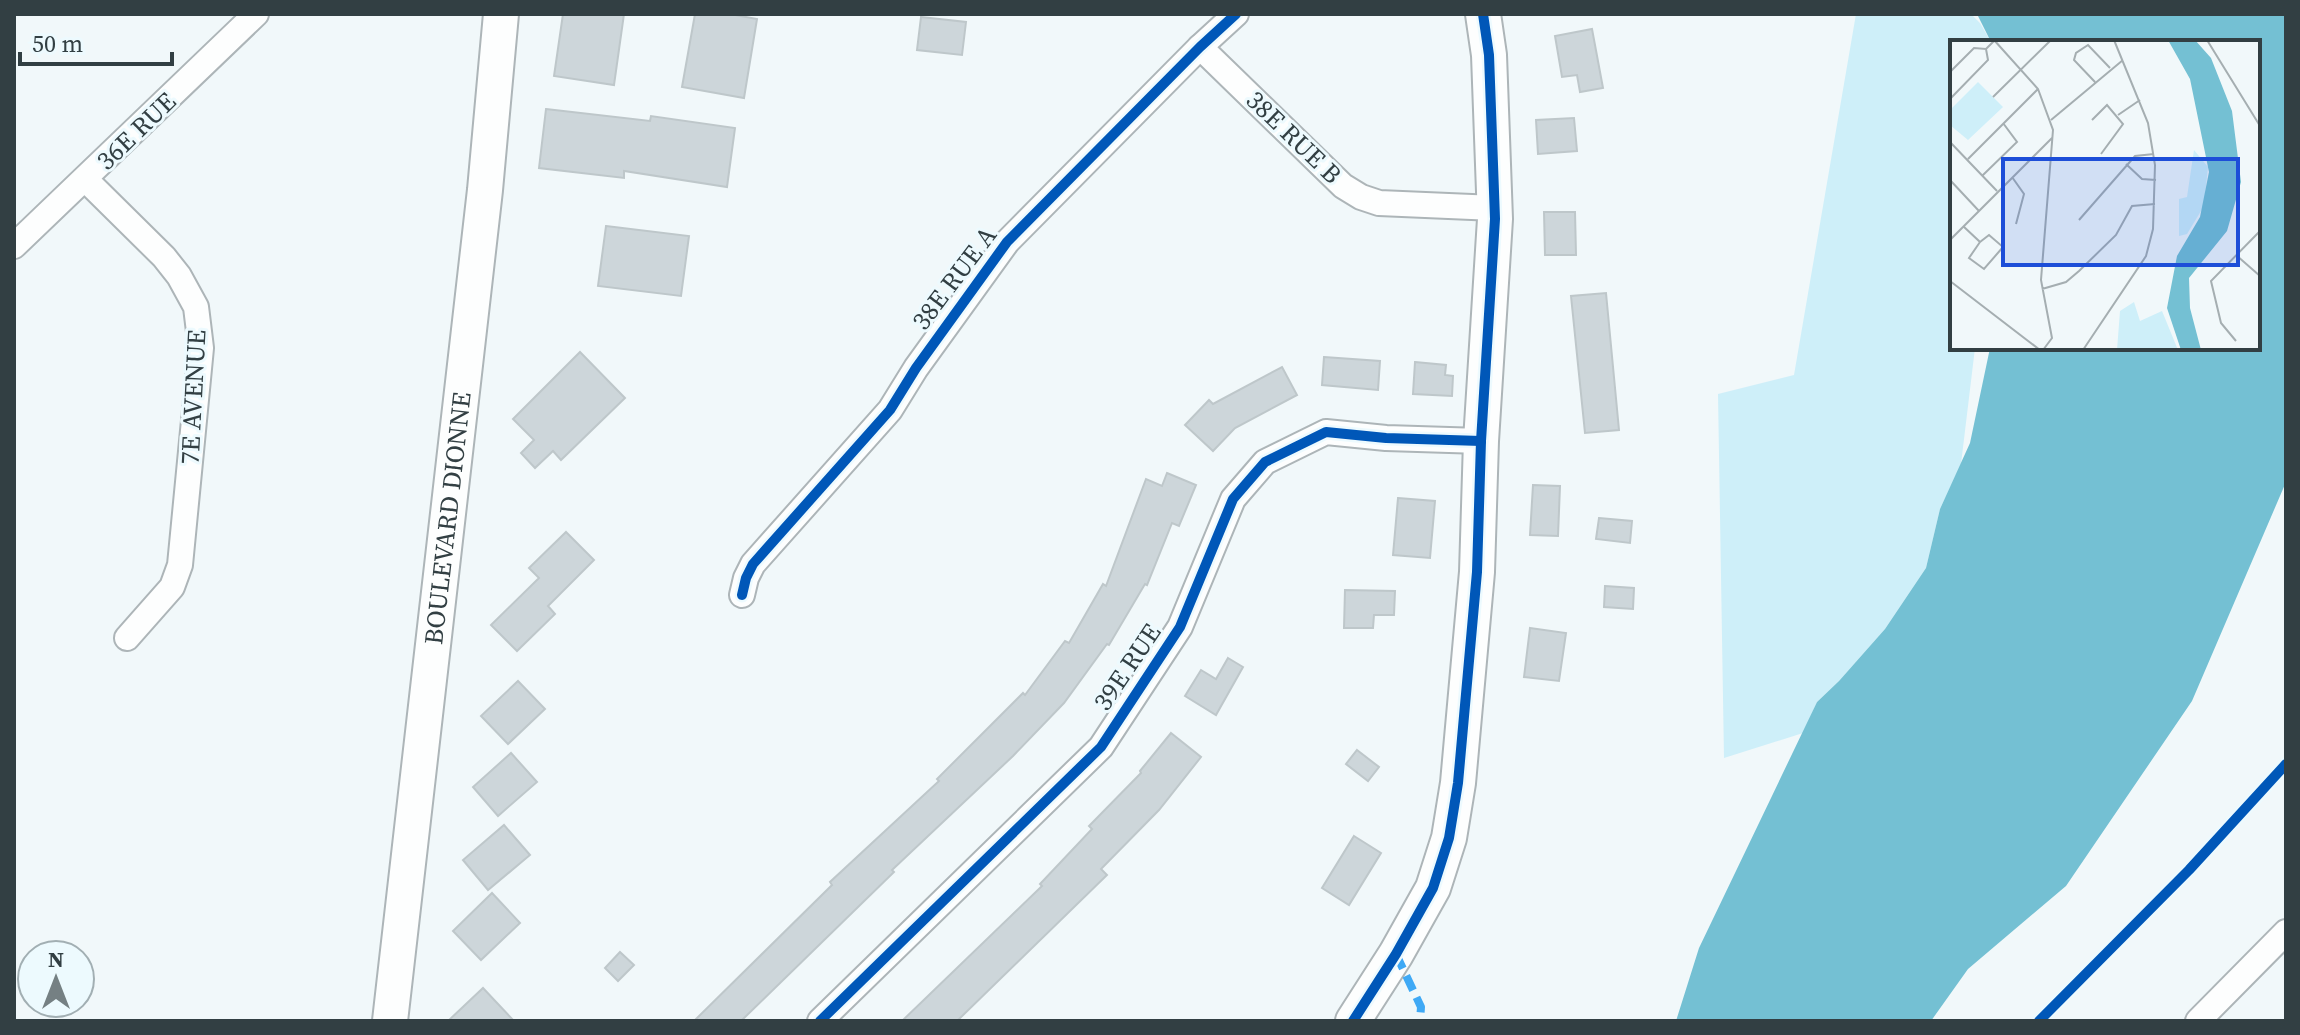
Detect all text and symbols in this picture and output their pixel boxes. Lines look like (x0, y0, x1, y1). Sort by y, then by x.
scale bar (20, 16, 172, 66)
text: 50 m (32, 27, 83, 60)
inset map (1950, 40, 2260, 350)
street label: 38E RUE B (1238, 82, 1350, 192)
street label: 36E RUE (88, 84, 184, 178)
street label: 38E RUE A (903, 219, 1005, 337)
street label: 7E AVENUE (171, 329, 215, 465)
street label: BOULEVARD DIONNE (415, 390, 480, 646)
street label: 39E RUE (1085, 616, 1169, 718)
north arrow (16, 939, 96, 1019)
text: N (48, 944, 64, 974)

